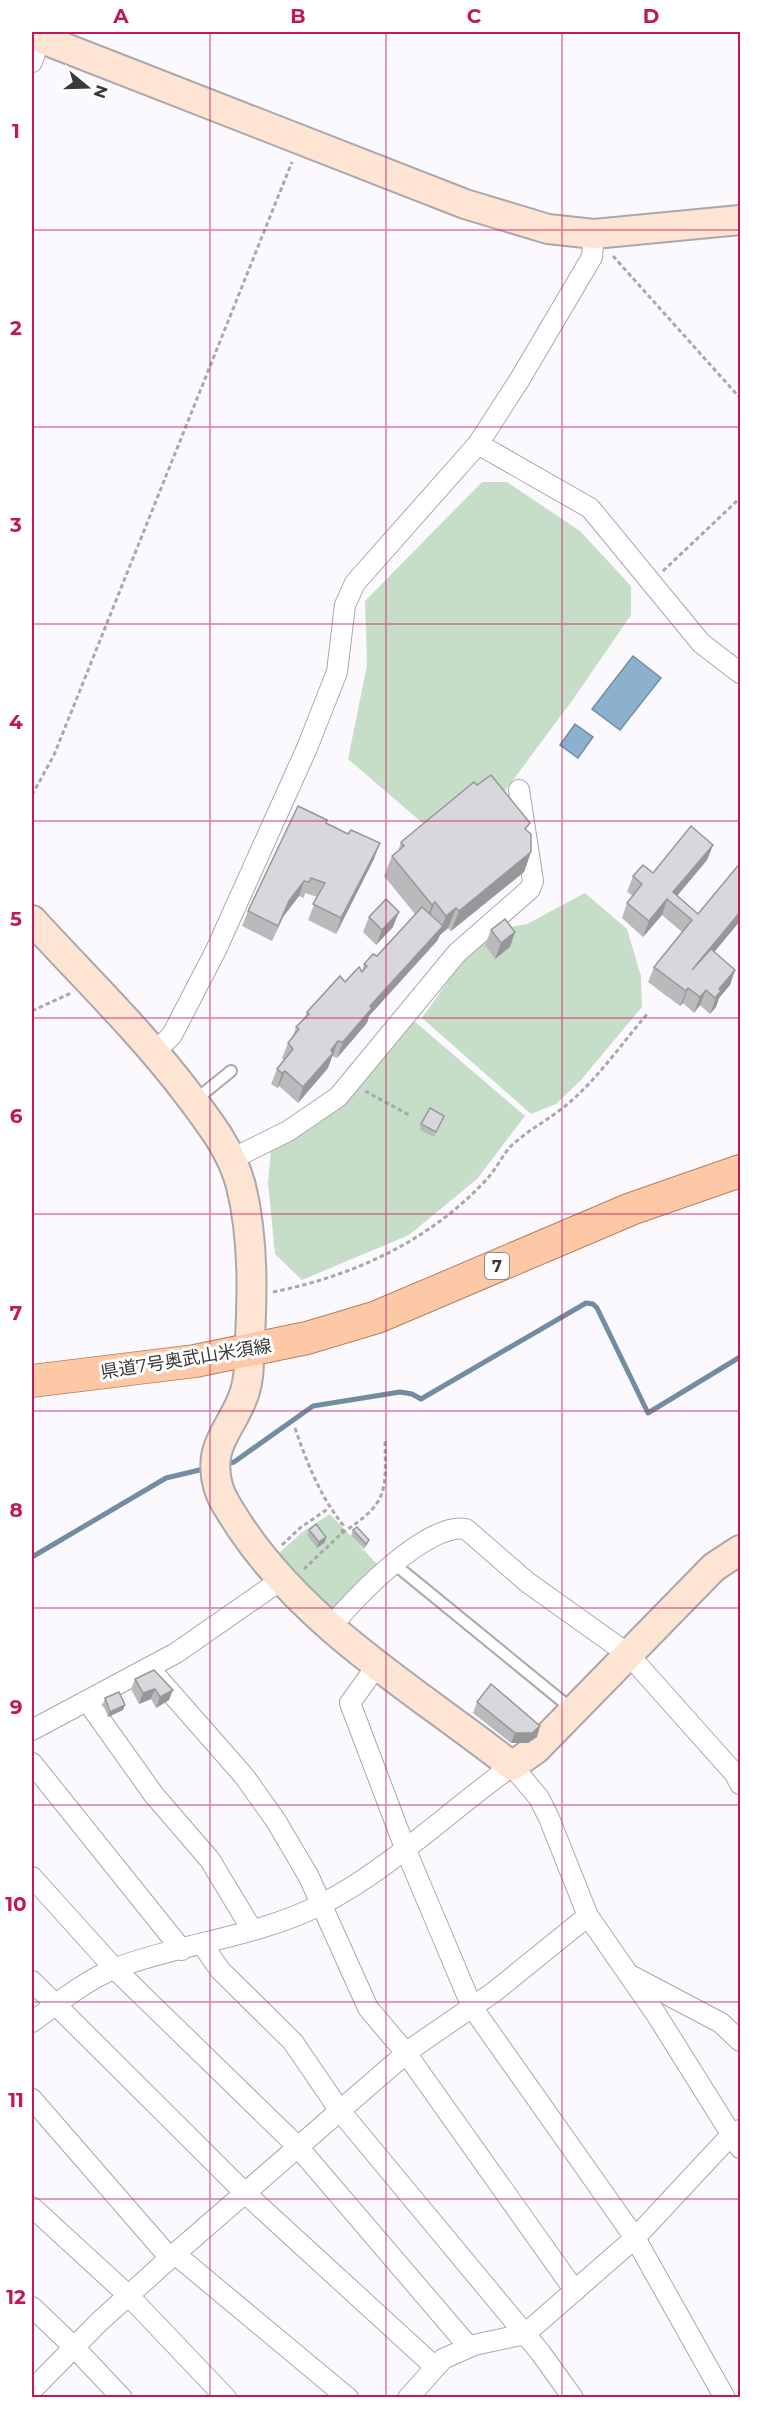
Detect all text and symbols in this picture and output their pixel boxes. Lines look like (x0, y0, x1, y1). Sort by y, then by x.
text: A (112, 4, 129, 28)
text: B (290, 4, 306, 28)
text: C (467, 4, 482, 28)
text: D (643, 4, 659, 28)
north arrow (57, 57, 117, 117)
text: N (90, 83, 112, 101)
text: 1 (12, 119, 20, 143)
text: 2 (10, 316, 22, 340)
text: 3 (9, 513, 22, 537)
text: 4 (9, 710, 23, 734)
text: 5 (10, 907, 22, 931)
text: 6 (10, 1104, 23, 1128)
road number: 7 (485, 1253, 509, 1279)
text: 7 (10, 1301, 22, 1325)
street label: 県道7号奥武山米須線 (99, 1335, 273, 1383)
text: 8 (9, 1498, 23, 1522)
text: 9 (10, 1695, 22, 1719)
text: 10 (5, 1892, 27, 1916)
text: 11 (8, 2088, 24, 2112)
text: 12 (6, 2285, 26, 2309)

